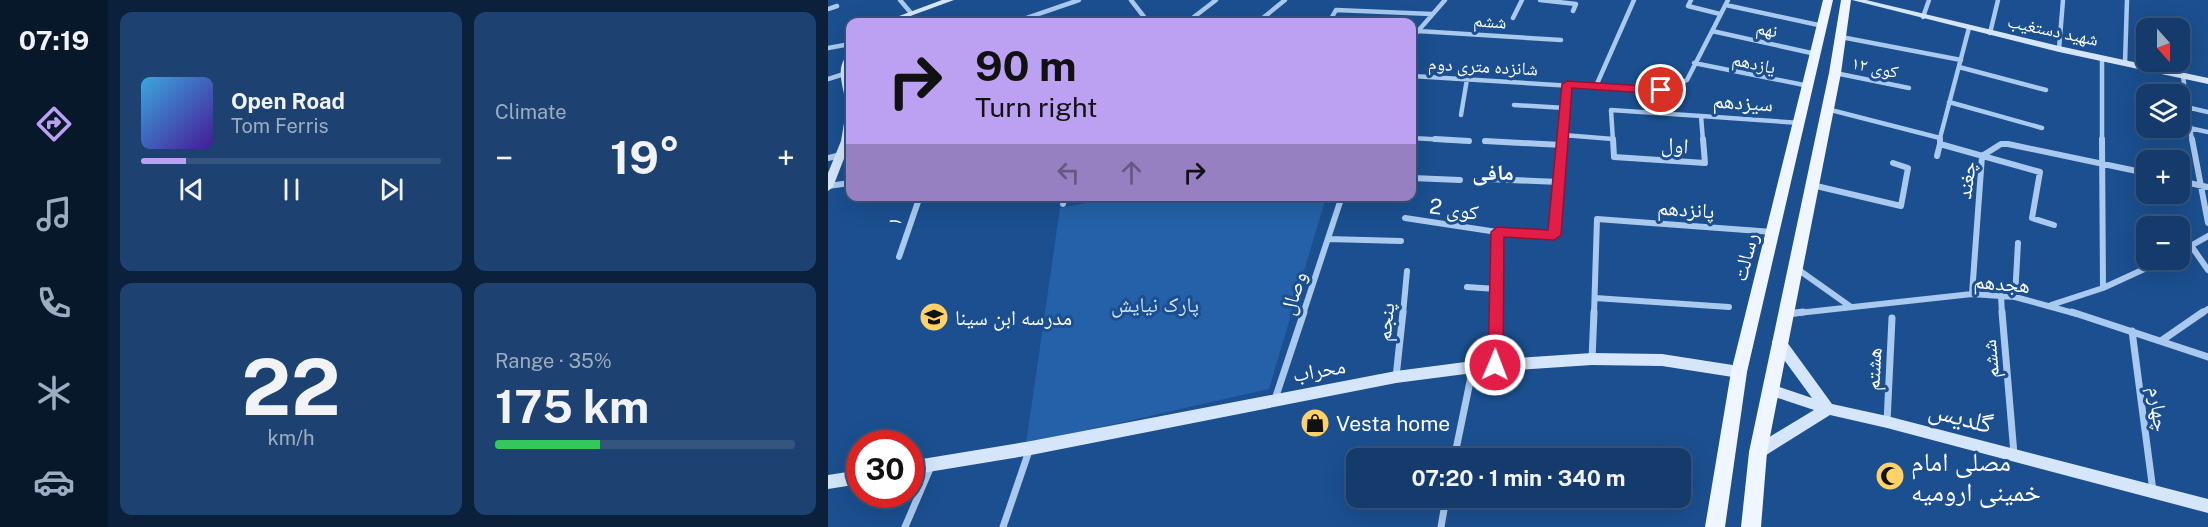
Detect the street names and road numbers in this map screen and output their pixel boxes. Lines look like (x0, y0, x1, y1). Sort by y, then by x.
street label: ششم (1473, 9, 1507, 35)
street label: شهید دستغیب (2005, 10, 2100, 50)
street label: نهم (1754, 17, 1780, 43)
street label: یازدهم (1730, 48, 1778, 80)
street label: کوی ۱۲ (1849, 52, 1901, 83)
street label: شانزده متری دوم (1427, 53, 1538, 81)
street label: سیزدهم (1712, 87, 1774, 119)
street label: اول (1660, 132, 1690, 158)
street label: چغند (1951, 159, 1981, 201)
street label: کوی 2 (1428, 193, 1480, 225)
street label: پانزدهم (1656, 195, 1715, 225)
street label: ۱ (881, 212, 907, 230)
street label: رسالت (1727, 230, 1763, 284)
street label: وصال (1274, 268, 1312, 318)
street label: هجدهم (1973, 268, 2031, 300)
street label: پنجم (1371, 302, 1401, 343)
street label: ششم (1976, 338, 2006, 379)
street label: هشتم (1859, 347, 1889, 391)
street label: محراب (1291, 353, 1347, 387)
street label: چهارم (2142, 385, 2175, 433)
street label: گلدیس (1925, 393, 1997, 440)

